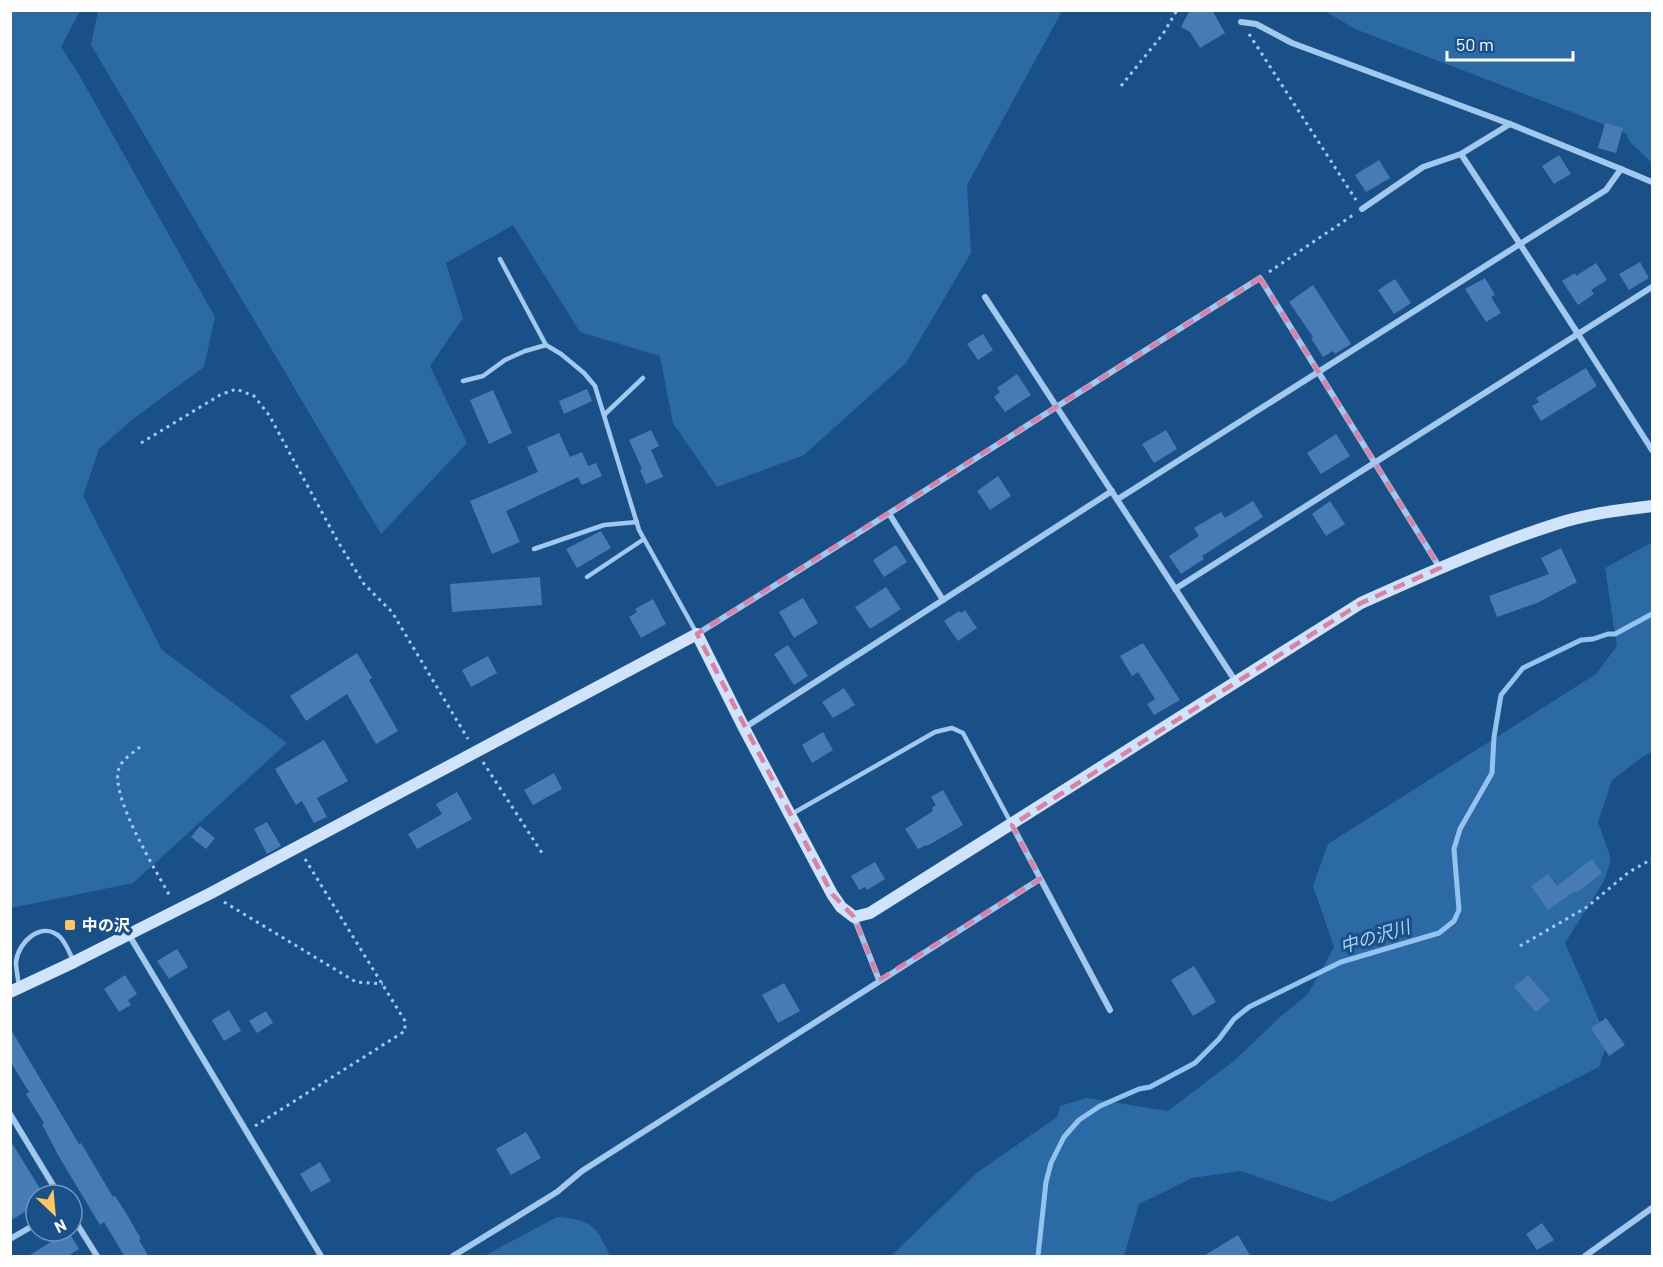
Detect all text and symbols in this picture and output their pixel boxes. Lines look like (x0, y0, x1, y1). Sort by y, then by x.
scale bar (1447, 24, 1573, 62)
text: 50 m (1456, 33, 1494, 55)
water label: 中の沢川 (1337, 914, 1414, 957)
place label: 中の沢 (82, 915, 130, 934)
marker: 中の沢 (63, 918, 77, 932)
north arrow (24, 1183, 84, 1243)
text: N (52, 1216, 70, 1238)

